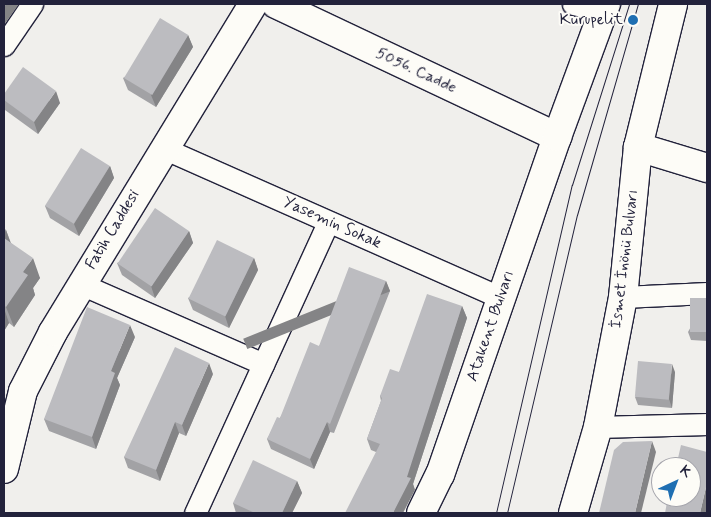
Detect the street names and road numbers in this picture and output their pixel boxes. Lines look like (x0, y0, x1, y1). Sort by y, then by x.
street label: 5056. Cadde (373, 44, 459, 98)
street label: Fatih Caddesi (81, 185, 145, 275)
street label: İsmet İnönü Bulvarı (607, 189, 643, 329)
street label: Yasemin Sokak (279, 193, 385, 253)
street label: Atakent Bulvarı (463, 268, 519, 384)

